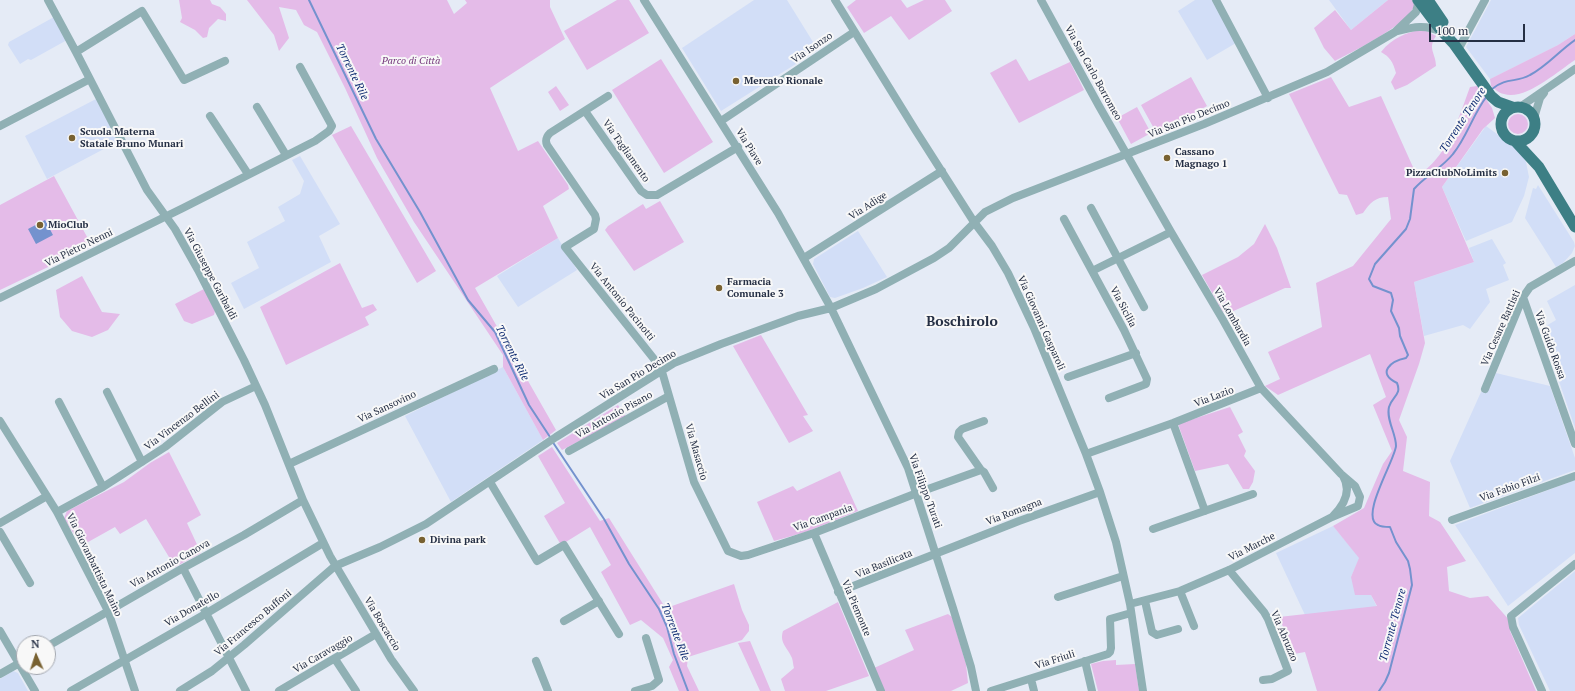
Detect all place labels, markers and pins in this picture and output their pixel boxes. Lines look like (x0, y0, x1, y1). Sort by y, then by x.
place label: Mercato Rionale (744, 75, 823, 87)
marker: Mercato Rionale (731, 76, 741, 86)
place label: Scuola Materna Statale Bruno Munari (80, 126, 183, 150)
marker: Scuola Materna Statale Bruno Munari (67, 133, 77, 143)
place label: Cassano Magnago 1 (1175, 146, 1227, 170)
marker: Cassano Magnago 1 (1162, 153, 1172, 163)
place label: PizzaClubNoLimits (1406, 167, 1497, 179)
marker: PizzaClubNoLimits (1500, 168, 1510, 178)
place label: MioClub (48, 219, 88, 231)
marker: MioClub (35, 220, 45, 230)
place label: Farmacia Comunale 3 (727, 276, 784, 300)
marker: Farmacia Comunale 3 (714, 283, 724, 293)
place label: Divina park (430, 534, 486, 546)
marker: Divina park (417, 535, 427, 545)

